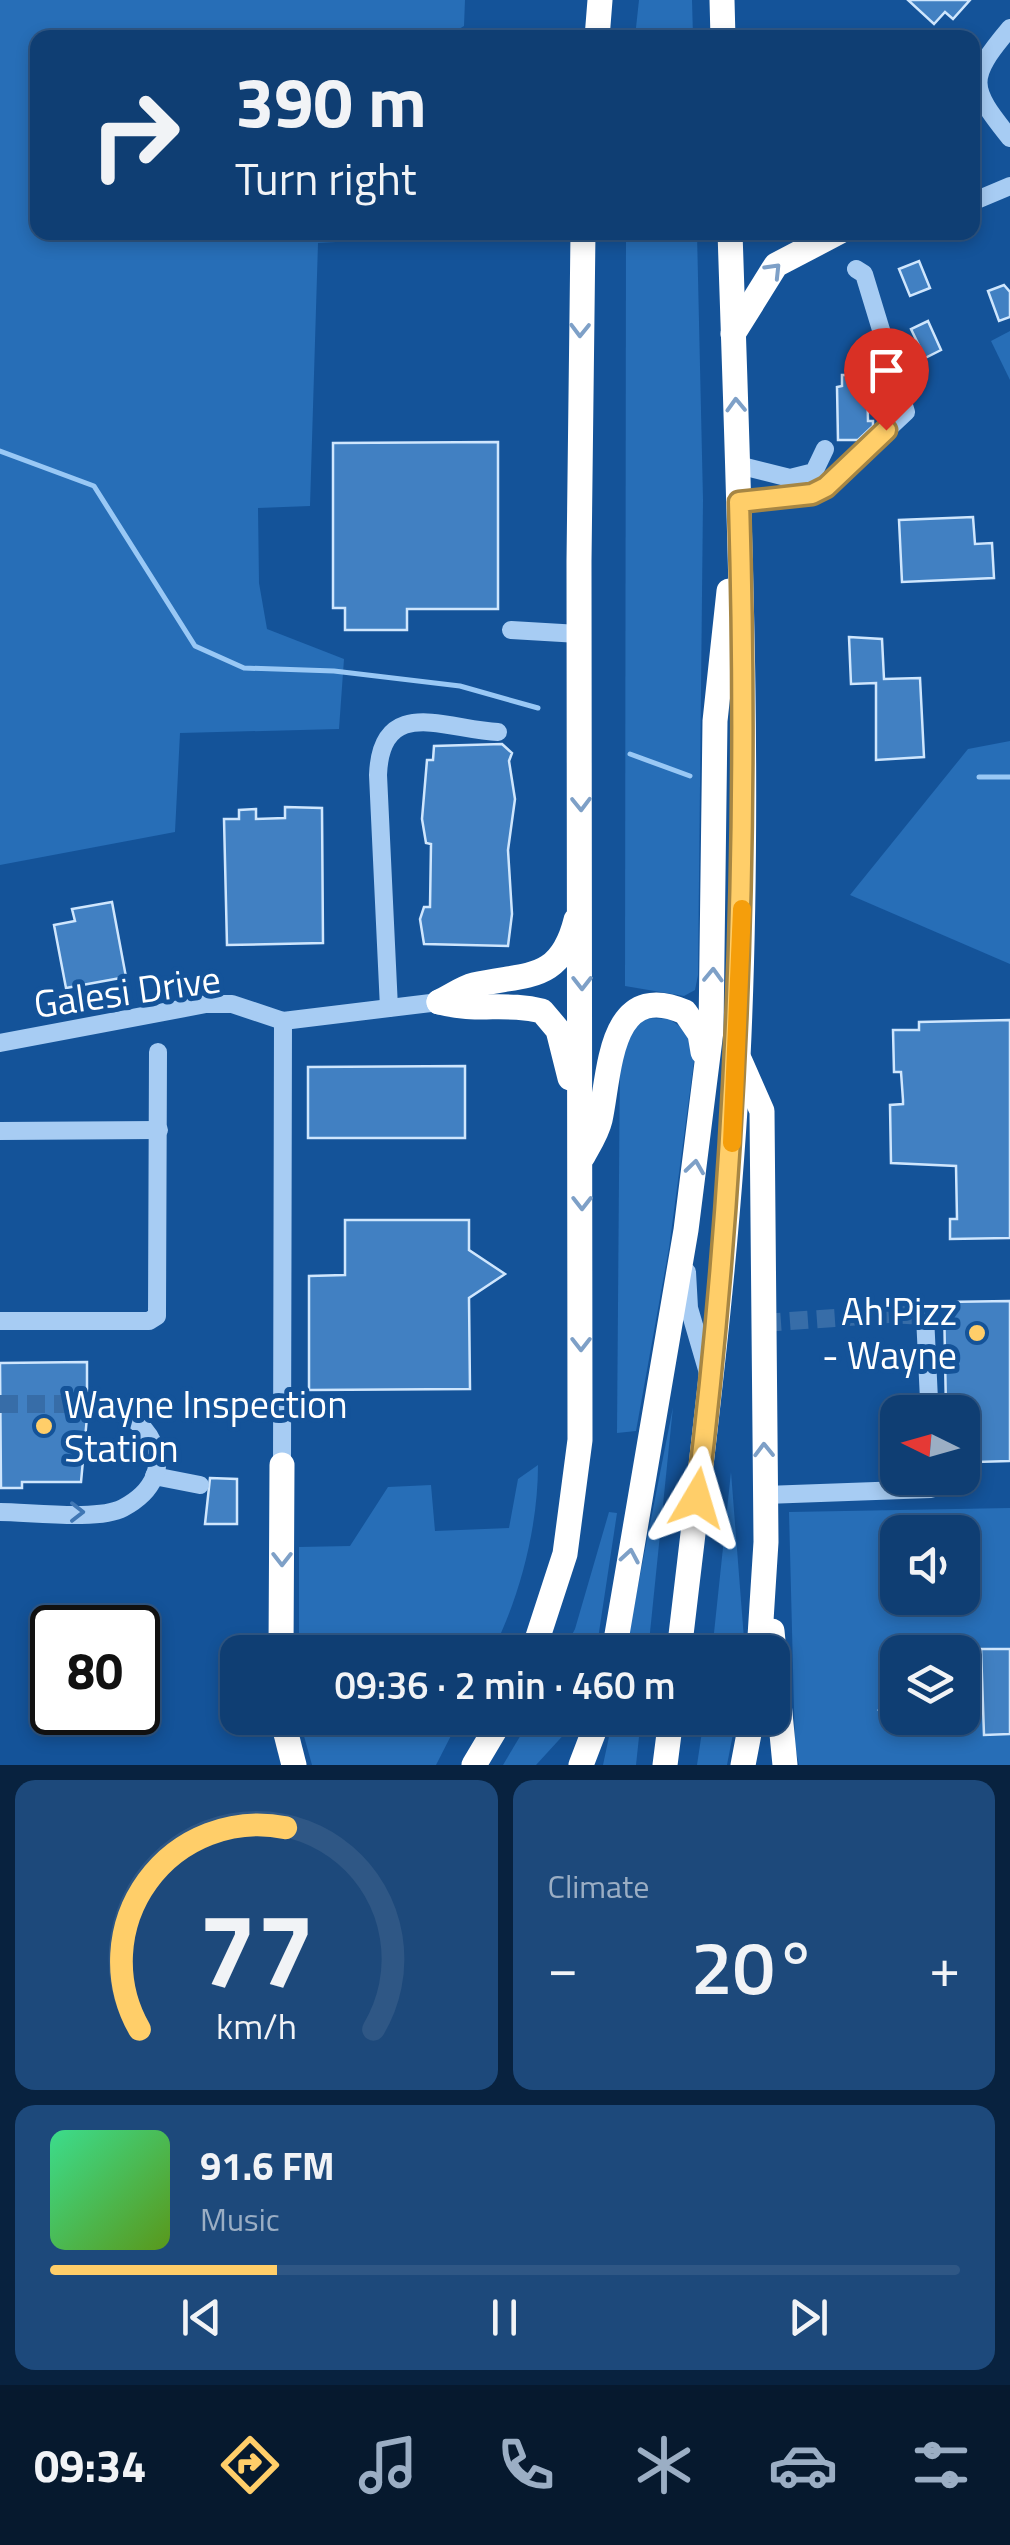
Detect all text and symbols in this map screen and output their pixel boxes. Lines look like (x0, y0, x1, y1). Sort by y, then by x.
text: 390 m (235, 48, 427, 154)
icon: right (70, 70, 200, 200)
text: Turn right (235, 144, 417, 212)
one-way arrow (762, 264, 780, 282)
one-way arrow (570, 322, 591, 338)
pin (844, 328, 929, 431)
icon: arrive (859, 343, 914, 398)
one-way arrow (725, 396, 746, 412)
one-way arrow (570, 796, 592, 812)
street label: Galesi Drive (30, 949, 224, 1033)
one-way arrow (703, 967, 724, 983)
one-way arrow (571, 976, 592, 992)
one-way arrow (684, 1158, 705, 1175)
one-way arrow (571, 1196, 593, 1211)
place label: Ah'Pizz - Wayne (822, 1282, 957, 1384)
marker: Ah'Pizz - Wayne (966, 1322, 988, 1344)
one-way arrow (570, 1338, 592, 1353)
place label: Wayne Inspection Station (64, 1375, 348, 1477)
north arrow (880, 1395, 980, 1495)
map controls (880, 1395, 980, 1735)
marker: Wayne Inspection Station (33, 1415, 55, 1437)
one-way arrow (754, 1442, 775, 1458)
position arrow (645, 1446, 749, 1550)
one-way arrow (69, 1502, 85, 1523)
button: sound (880, 1515, 980, 1615)
one-way arrow (619, 1548, 640, 1565)
one-way arrow (271, 1552, 293, 1567)
speed limit sign: 80 (30, 1605, 160, 1735)
button: layers (880, 1635, 980, 1735)
text: 09:36 · 2 min · 460 m (334, 1656, 676, 1714)
text: Climate (548, 1862, 649, 1910)
text: 77 (198, 1869, 314, 2027)
text: 20° (691, 1909, 817, 2023)
text: − (548, 1925, 578, 2008)
text: + (929, 1925, 960, 2008)
text: km/h (216, 1998, 297, 2053)
text: 91.6 FM (200, 2137, 335, 2195)
text: Music (200, 2195, 280, 2243)
icon: previous (174, 2290, 229, 2345)
icon: pause (477, 2290, 532, 2345)
icon: next (781, 2290, 836, 2345)
icon: directions (215, 2430, 285, 2500)
icon: music (353, 2430, 423, 2500)
icon: phone (491, 2430, 561, 2500)
icon: climate (629, 2430, 699, 2500)
icon: car (768, 2430, 838, 2500)
icon: filters (906, 2430, 976, 2500)
text: 09:34 (34, 2431, 146, 2499)

